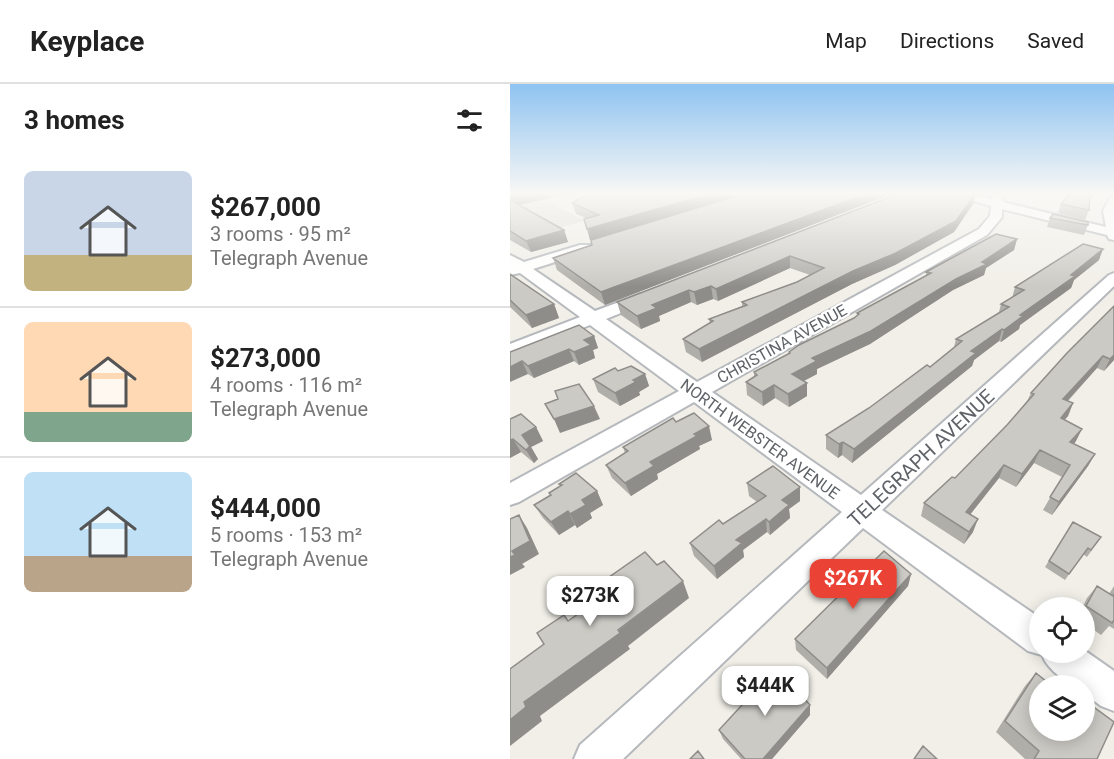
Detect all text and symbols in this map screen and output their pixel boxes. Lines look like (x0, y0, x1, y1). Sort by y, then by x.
text: Keyplace (30, 25, 144, 58)
text: Map (825, 29, 867, 53)
text: Directions (900, 29, 994, 53)
text: Saved (1027, 29, 1084, 53)
icon: filters (453, 104, 486, 137)
text: 3 homes (24, 105, 125, 135)
text: $267,000 (210, 192, 321, 222)
icon: home (72, 195, 144, 267)
text: 3 rooms · 95 m² (210, 222, 351, 246)
text: Telegraph Avenue (210, 246, 368, 270)
street label: CHRISTINA AVENUE (714, 300, 850, 388)
text: $273,000 (210, 343, 321, 373)
icon: home (72, 346, 144, 418)
text: 4 rooms · 116 m² (210, 373, 362, 397)
street label: NORTH WEBSTER AVENUE (677, 375, 843, 503)
street label: TELEGRAPH AVENUE (843, 384, 999, 532)
text: Telegraph Avenue (210, 397, 368, 421)
text: $444,000 (210, 493, 321, 523)
icon: home (72, 496, 144, 568)
text: 5 rooms · 153 m² (210, 523, 362, 547)
text: Telegraph Avenue (210, 547, 368, 571)
pin: $267K (811, 559, 895, 610)
text: $267K (824, 566, 882, 590)
pin: $273K (548, 576, 632, 627)
text: $273K (561, 583, 619, 607)
map controls (1029, 597, 1095, 741)
button: locate (1029, 597, 1095, 663)
pin: $444K (723, 666, 807, 717)
text: $444K (736, 673, 794, 697)
button: layers (1029, 675, 1095, 741)

